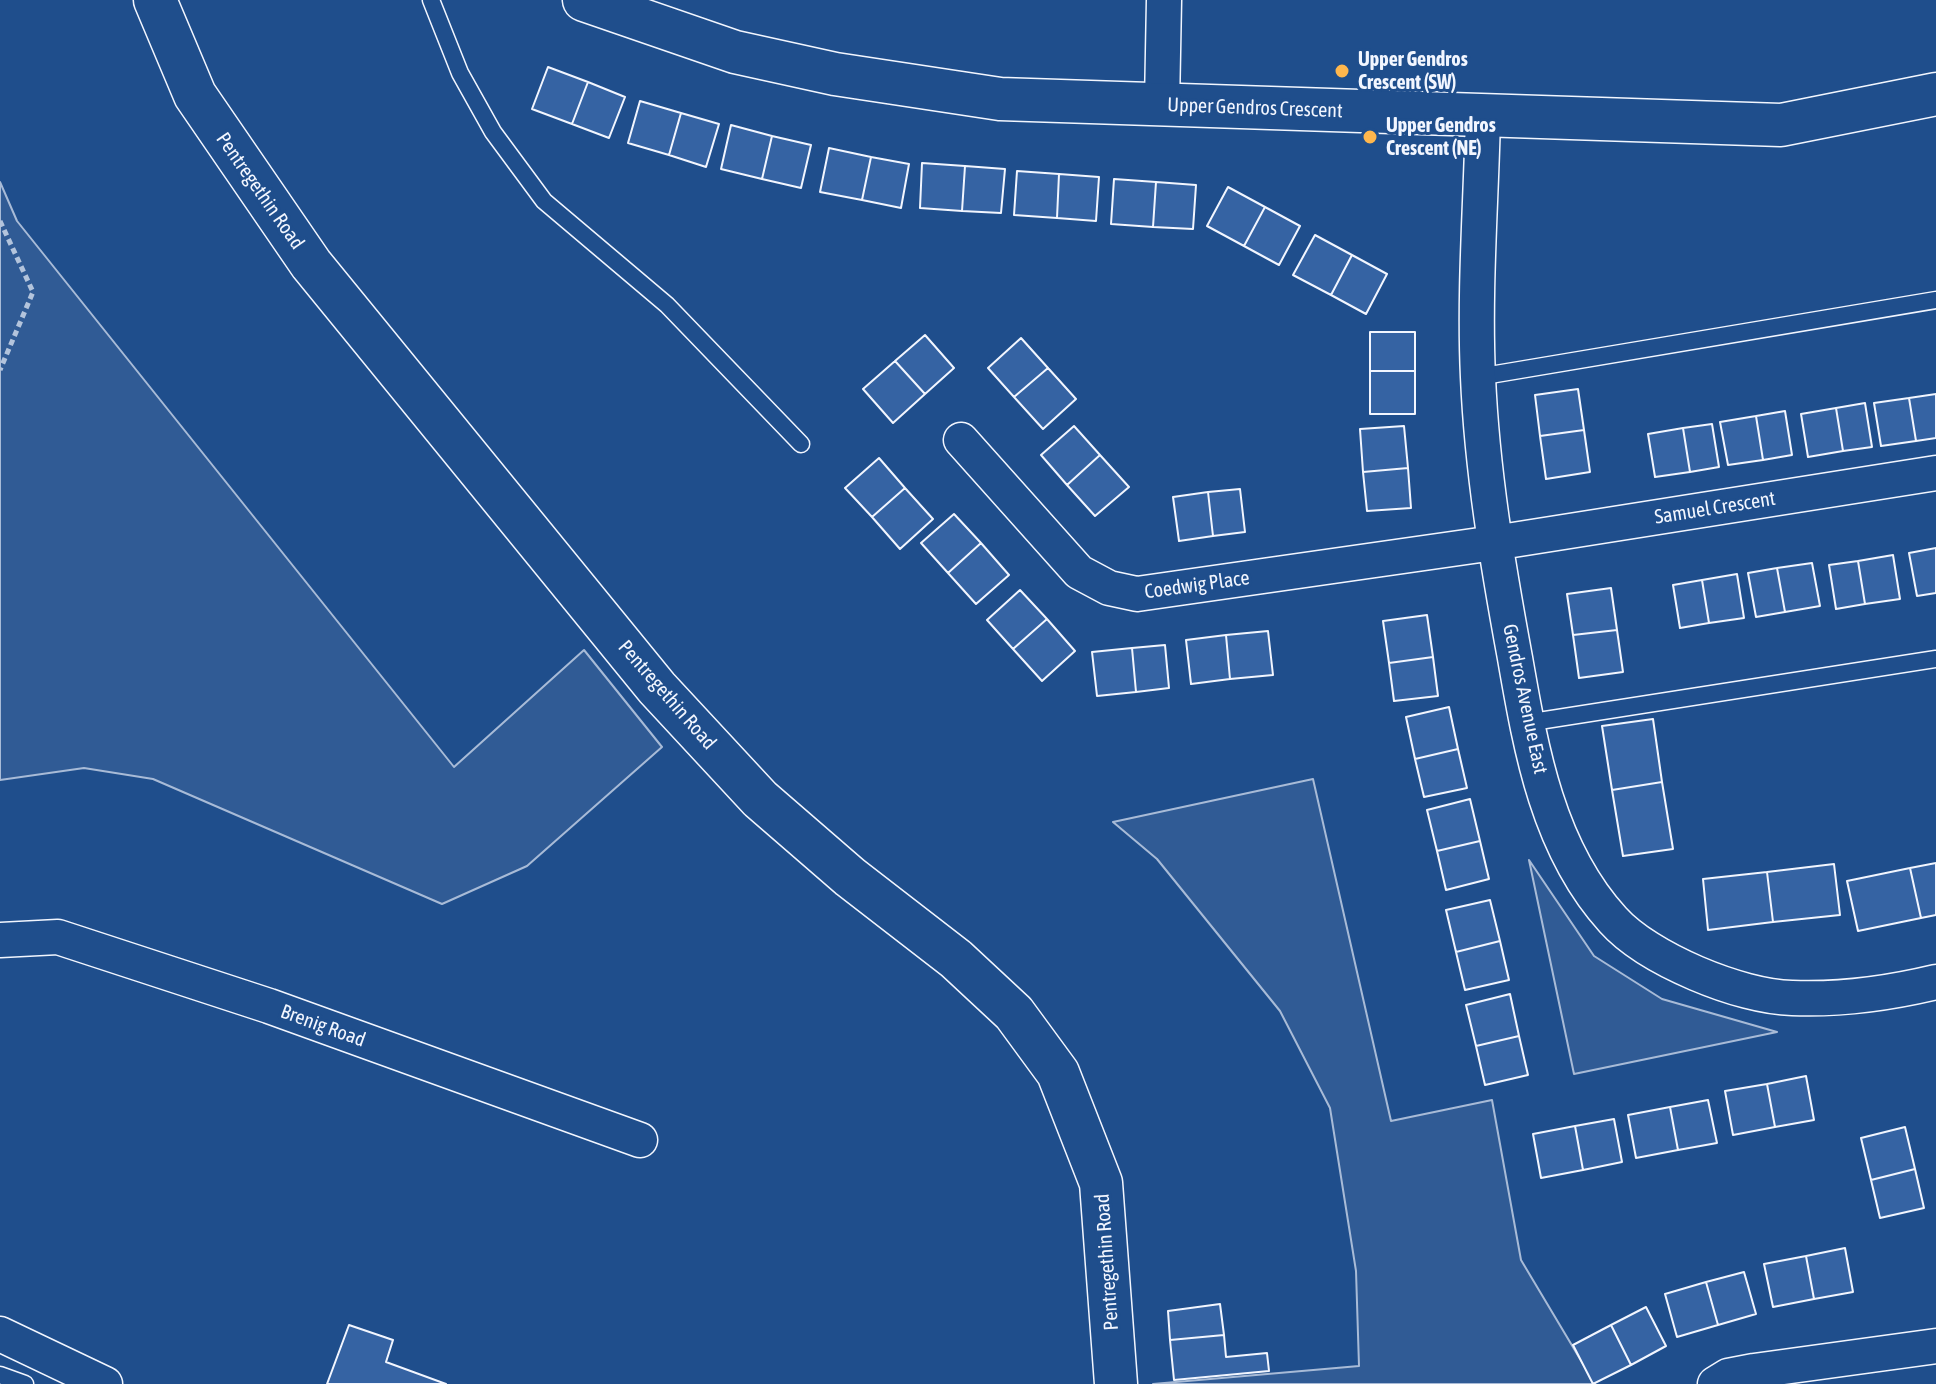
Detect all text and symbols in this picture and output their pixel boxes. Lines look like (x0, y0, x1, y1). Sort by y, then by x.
place label: Upper Gendros Crescent (SW) (1358, 48, 1468, 95)
marker: Upper Gendros Crescent (SW) (1333, 62, 1351, 80)
street label: Upper Gendros Crescent (1167, 93, 1343, 123)
place label: Upper Gendros Crescent (NE) (1386, 114, 1496, 161)
street label: Pentregethin Road (211, 128, 309, 254)
marker: Upper Gendros Crescent (NE) (1361, 128, 1379, 146)
street label: Samuel Crescent (1653, 487, 1777, 529)
street label: Coedwig Place (1143, 566, 1251, 604)
street label: Gendros Avenue East (1497, 622, 1553, 776)
street label: Pentregethin Road (613, 635, 721, 755)
street label: Brenig Road (277, 1000, 369, 1052)
street label: Pentregethin Road (1090, 1193, 1124, 1331)

